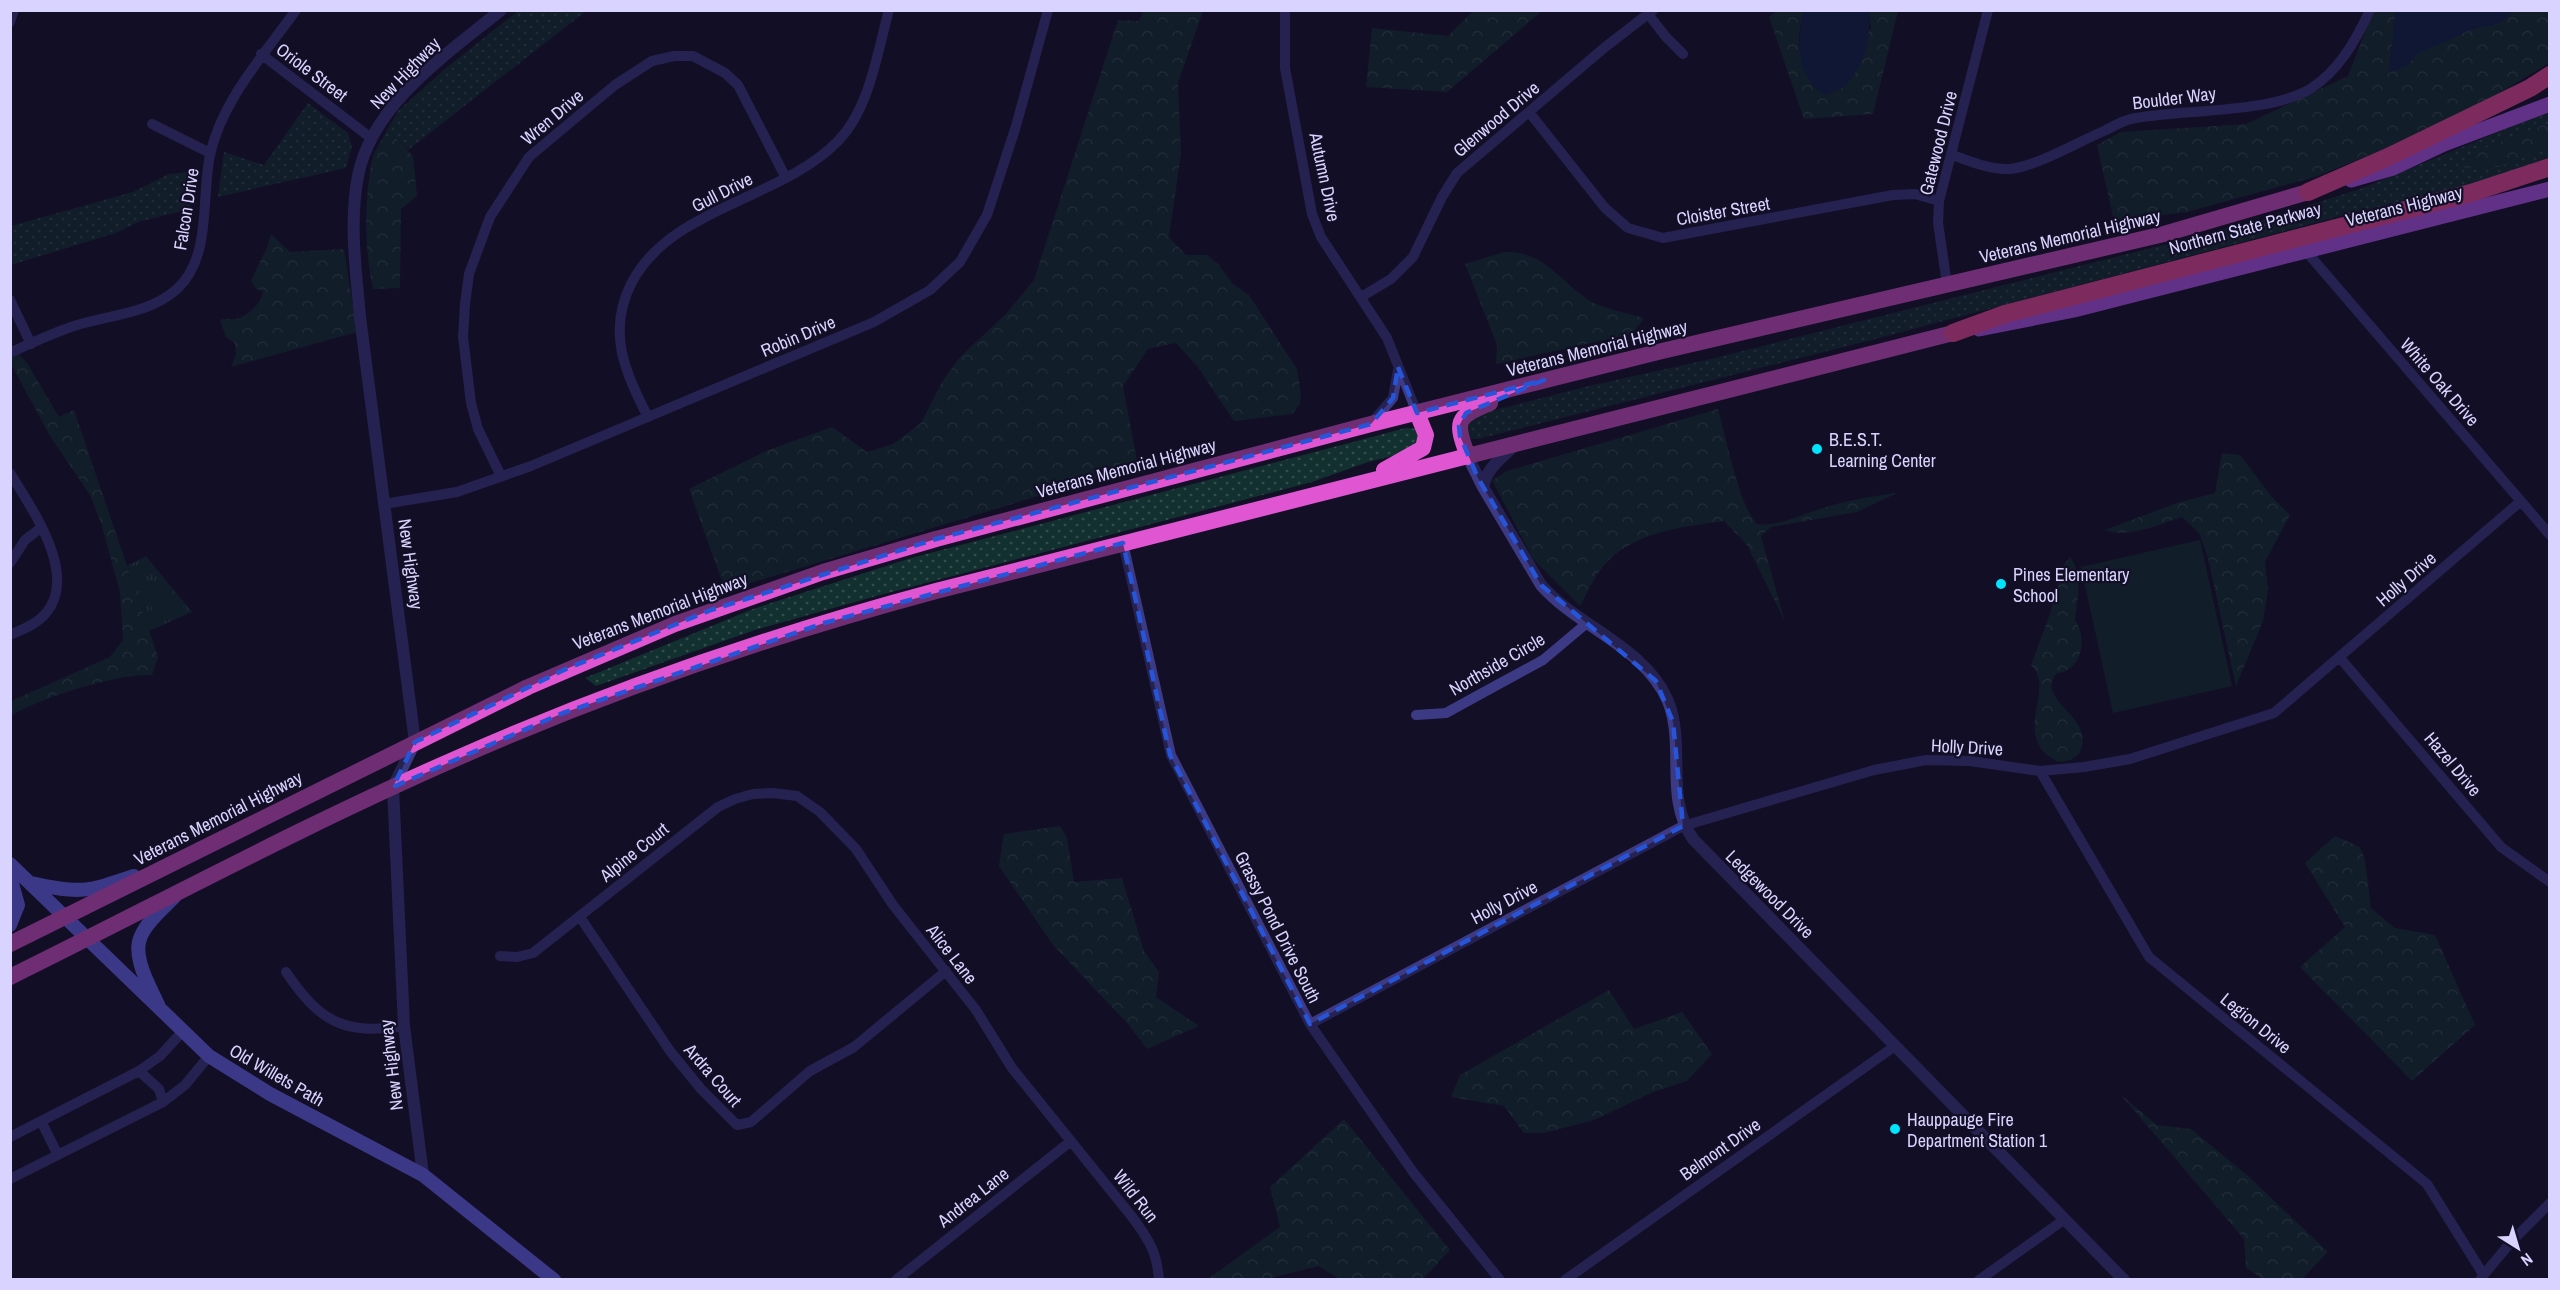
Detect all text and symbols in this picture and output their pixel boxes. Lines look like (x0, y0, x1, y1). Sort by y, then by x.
street label: New Highway (364, 31, 446, 114)
street label: Oriole Street (271, 37, 353, 107)
street label: Glenwood Drive (1447, 75, 1545, 163)
street label: Boulder Way (2131, 80, 2218, 116)
street label: Wren Drive (515, 84, 589, 150)
street label: Gatewood Drive (1913, 88, 1963, 198)
street label: Autumn Drive (1303, 129, 1347, 224)
street label: Falcon Drive (167, 166, 205, 252)
street label: Gull Drive (687, 166, 757, 218)
street label: Veterans Highway (2343, 179, 2466, 233)
street label: Cloister Street (1674, 190, 1772, 232)
street label: Northern State Parkway (2166, 195, 2325, 260)
street label: Veterans Memorial Highway (1977, 203, 2164, 269)
street label: Robin Drive (757, 309, 839, 363)
street label: Veterans Memorial Highway (1504, 313, 1691, 383)
street label: White Oak Drive (2395, 333, 2485, 431)
place label: B.E.S.T. Learning Center (1829, 427, 1936, 473)
street label: Veterans Memorial Highway (1033, 432, 1219, 504)
marker: B.E.S.T. Learning Center (1810, 442, 1824, 456)
street label: New Highway (392, 517, 430, 611)
street label: Holly Drive (2371, 546, 2441, 612)
place label: Pines Elementary School (2013, 562, 2130, 608)
street label: Veterans Memorial Highway (569, 566, 752, 656)
marker: Pines Elementary School (1994, 577, 2008, 591)
street label: Northside Circle (1445, 627, 1549, 701)
street label: Hazel Drive (2419, 726, 2487, 802)
street label: Holly Drive (1930, 733, 2004, 761)
street label: Veterans Memorial Highway (130, 764, 307, 871)
street label: Alpine Court (593, 816, 674, 888)
street label: Ledgewood Drive (1720, 844, 1820, 944)
street label: Grassy Pond Drive South (1229, 847, 1327, 1007)
street label: Holly Drive (1466, 874, 1542, 930)
street label: Alice Lane (920, 918, 983, 989)
street label: Legion Drive (2215, 987, 2297, 1059)
street label: New Highway (373, 1018, 409, 1112)
street label: Ardra Court (678, 1037, 747, 1112)
street label: Old Willets Path (225, 1038, 329, 1112)
place label: Hauppauge Fire Department Station 1 (1907, 1107, 2048, 1153)
street label: Belmont Drive (1675, 1112, 1765, 1186)
marker: Hauppauge Fire Department Station 1 (1888, 1122, 1902, 1136)
street label: Andrea Lane (931, 1161, 1014, 1233)
street label: Wild Run (1107, 1164, 1165, 1228)
north arrow (2488, 1218, 2548, 1278)
text: N (2517, 1248, 2537, 1272)

